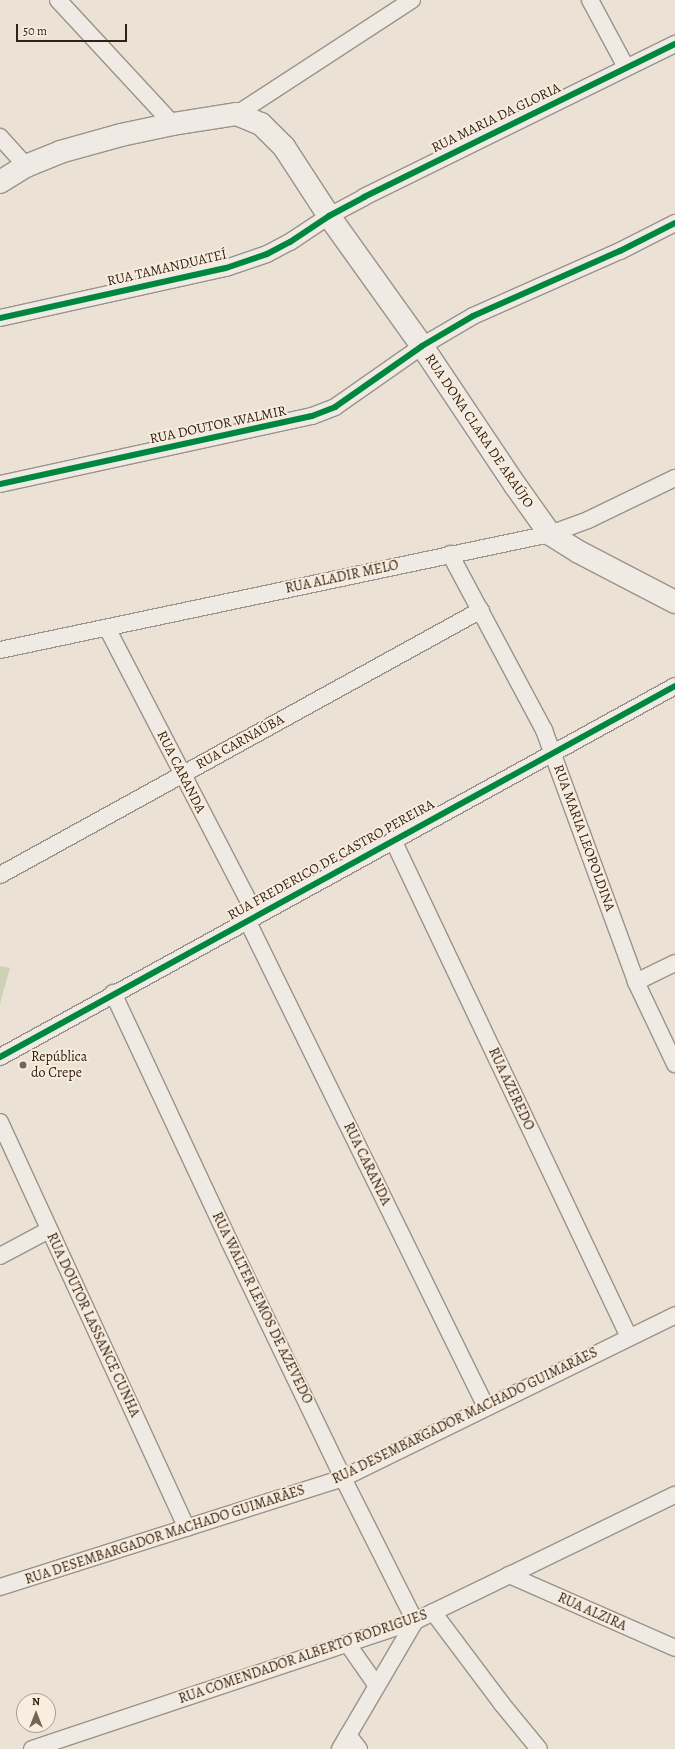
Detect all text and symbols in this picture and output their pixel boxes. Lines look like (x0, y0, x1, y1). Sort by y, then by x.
scale bar (18, 16, 129, 42)
text: 50 m (23, 23, 47, 39)
street label: RUA MARIA DA GLORIA (429, 79, 563, 157)
street label: RUA TAMANDUATEÍ (106, 246, 228, 290)
street label: RUA DONA CLARA DE ARAÚJO (421, 351, 537, 511)
street label: RUA DOUTOR WALMIR (148, 402, 288, 448)
street label: RUA ALADIR MELO (284, 557, 400, 597)
street label: RUA CARNAÚBA (193, 711, 287, 773)
street label: RUA CARANDA (153, 728, 209, 816)
street label: RUA MARIA LEOPOLDINA (550, 762, 618, 914)
street label: RUA FREDERICO DE CASTRO PEREIRA (225, 796, 437, 924)
street label: RUA AZEREDO (485, 1045, 537, 1133)
place label: República do Crepe (31, 1049, 87, 1082)
marker: República do Crepe (18, 1060, 28, 1070)
street label: RUA CARANDA (340, 1120, 394, 1208)
street label: RUA WALTER LEMOS DE AZEVEDO (208, 1209, 316, 1407)
street label: RUA DOUTOR LASSANCE CUNHA (43, 1230, 143, 1420)
street label: RUA DESEMBARGADOR MACHADO GUIMARÃES (329, 1344, 601, 1488)
street label: RUA DESEMBARGADOR MACHADO GUIMARÃES (23, 1482, 307, 1588)
street label: RUA ALZIRA (555, 1589, 629, 1635)
street label: RUA COMENDADOR ALBERTO RODRIGUES (176, 1606, 430, 1708)
north arrow (16, 1693, 56, 1733)
text: N (32, 1694, 40, 1709)

